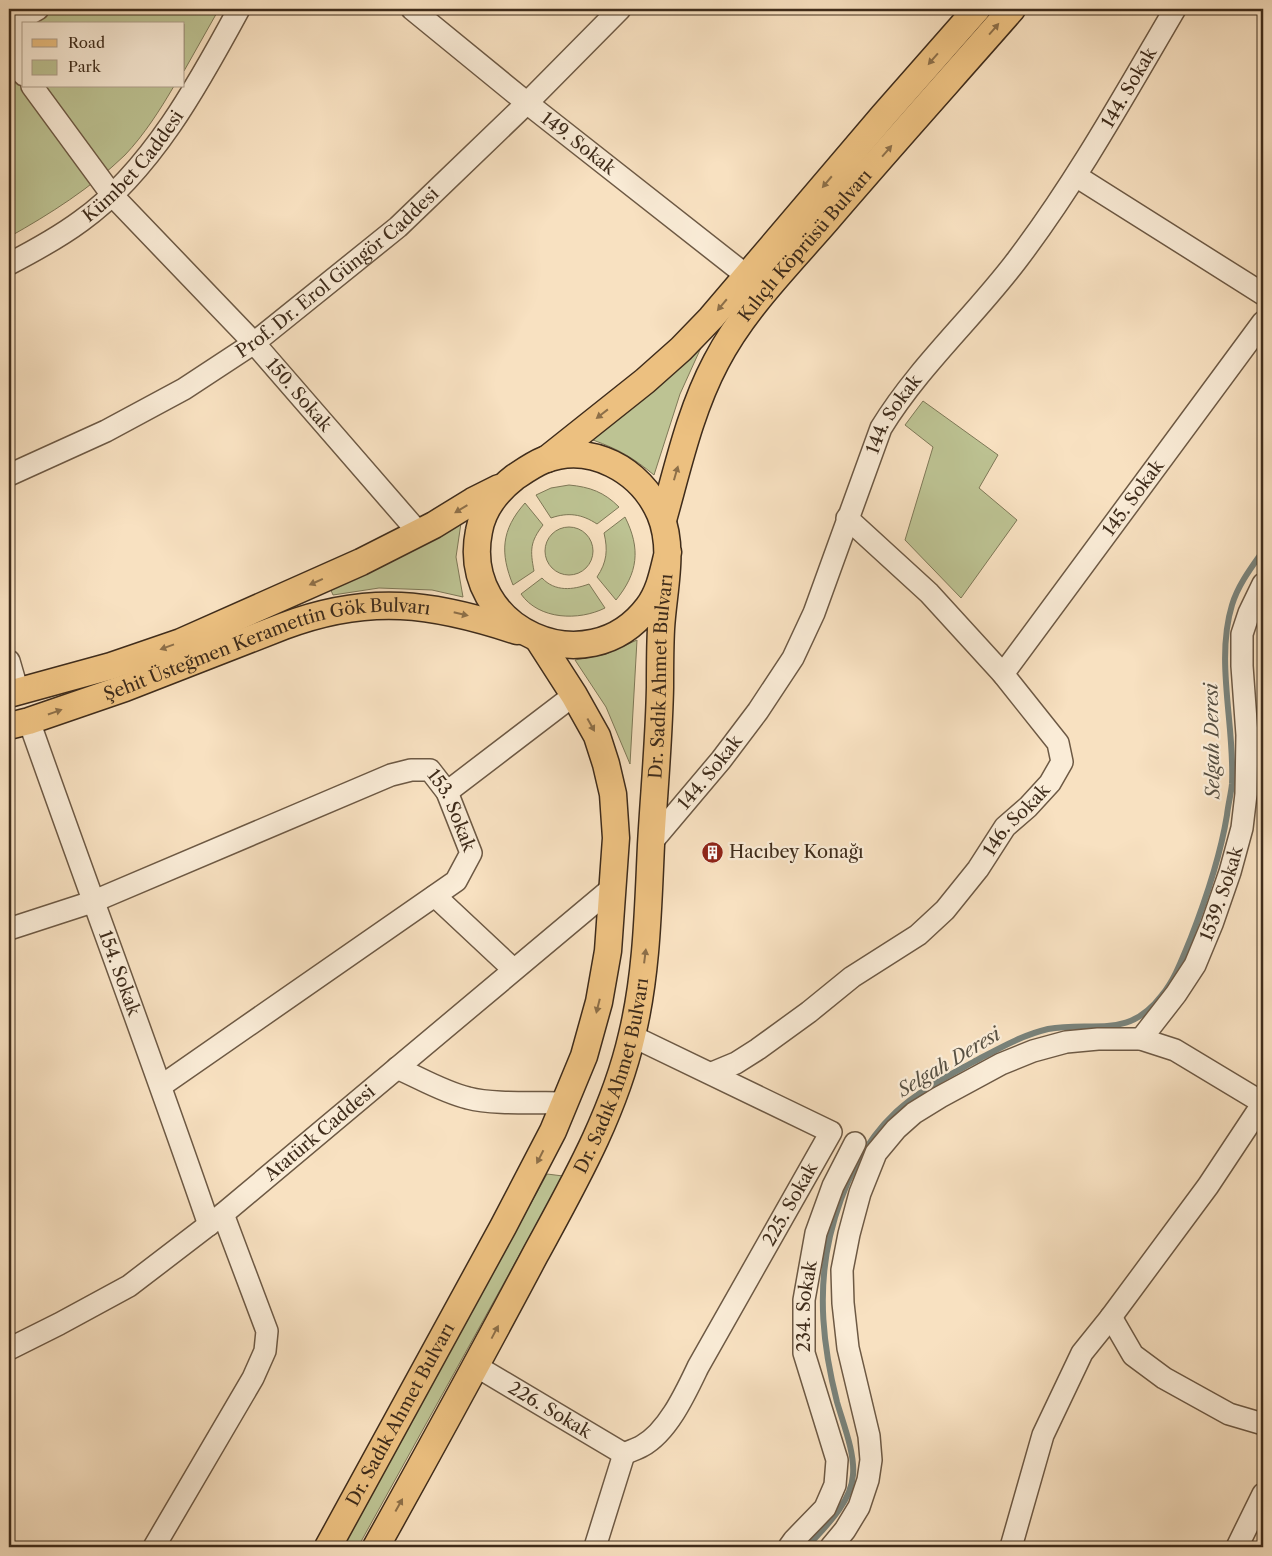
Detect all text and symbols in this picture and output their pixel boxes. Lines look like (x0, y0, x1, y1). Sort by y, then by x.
legend (22, 22, 185, 88)
one-way arrow (988, 24, 1000, 36)
text: Road (68, 33, 105, 52)
street label: 144. Sokak (1097, 42, 1162, 132)
one-way arrow (927, 52, 939, 64)
text: Park (68, 57, 102, 76)
street label: Kümbet Caddesi (78, 106, 189, 227)
street label: 149. Sokak (537, 107, 622, 181)
one-way arrow (881, 145, 892, 158)
street label: Kılıçlı Köprüsü Bulvarı (734, 165, 877, 326)
one-way arrow (821, 175, 833, 187)
street label: Prof. Dr. Erol Güngör Caddesi (232, 182, 444, 363)
one-way arrow (716, 299, 727, 312)
street label: 150. Sokak (261, 354, 338, 437)
street label: 144. Sokak (862, 369, 927, 457)
one-way arrow (596, 409, 609, 420)
street label: 145. Sokak (1098, 454, 1169, 540)
one-way arrow (673, 466, 681, 481)
one-way arrow (454, 504, 467, 513)
street label: Dr. Sadık Ahmet Bulvarı (644, 572, 678, 780)
one-way arrow (309, 578, 323, 586)
street label: Şehit Üsteğmen Keramettin Gök Bulvarı (101, 595, 432, 706)
one-way arrow (454, 611, 469, 619)
one-way arrow (159, 643, 174, 651)
water label: Selgah Deresi (1199, 682, 1225, 800)
one-way arrow (48, 708, 63, 715)
one-way arrow (587, 718, 595, 732)
street label: 144. Sokak (673, 730, 748, 814)
street label: 153. Sokak (422, 765, 481, 856)
street label: 146. Sokak (978, 778, 1056, 860)
building icon: Hacıbey Konağı (701, 840, 725, 864)
place label: Hacıbey Konağı (729, 841, 864, 863)
street label: 1539. Sokak (1195, 842, 1248, 944)
street label: 154. Sokak (94, 928, 146, 1020)
one-way arrow (641, 948, 649, 964)
street label: Dr. Sadık Ahmet Bulvarı (569, 976, 653, 1177)
one-way arrow (594, 998, 602, 1014)
water label: Selgah Deresi (893, 1022, 1005, 1102)
street label: Atatürk Caddesi (259, 1080, 380, 1186)
one-way arrow (536, 1150, 544, 1164)
street label: 225. Sokak (758, 1157, 823, 1250)
street label: 234. Sokak (793, 1257, 822, 1352)
street label: Dr. Sadık Ahmet Bulvarı (342, 1319, 460, 1510)
one-way arrow (491, 1324, 499, 1339)
street label: 226. Sokak (505, 1377, 597, 1444)
one-way arrow (395, 1497, 403, 1512)

